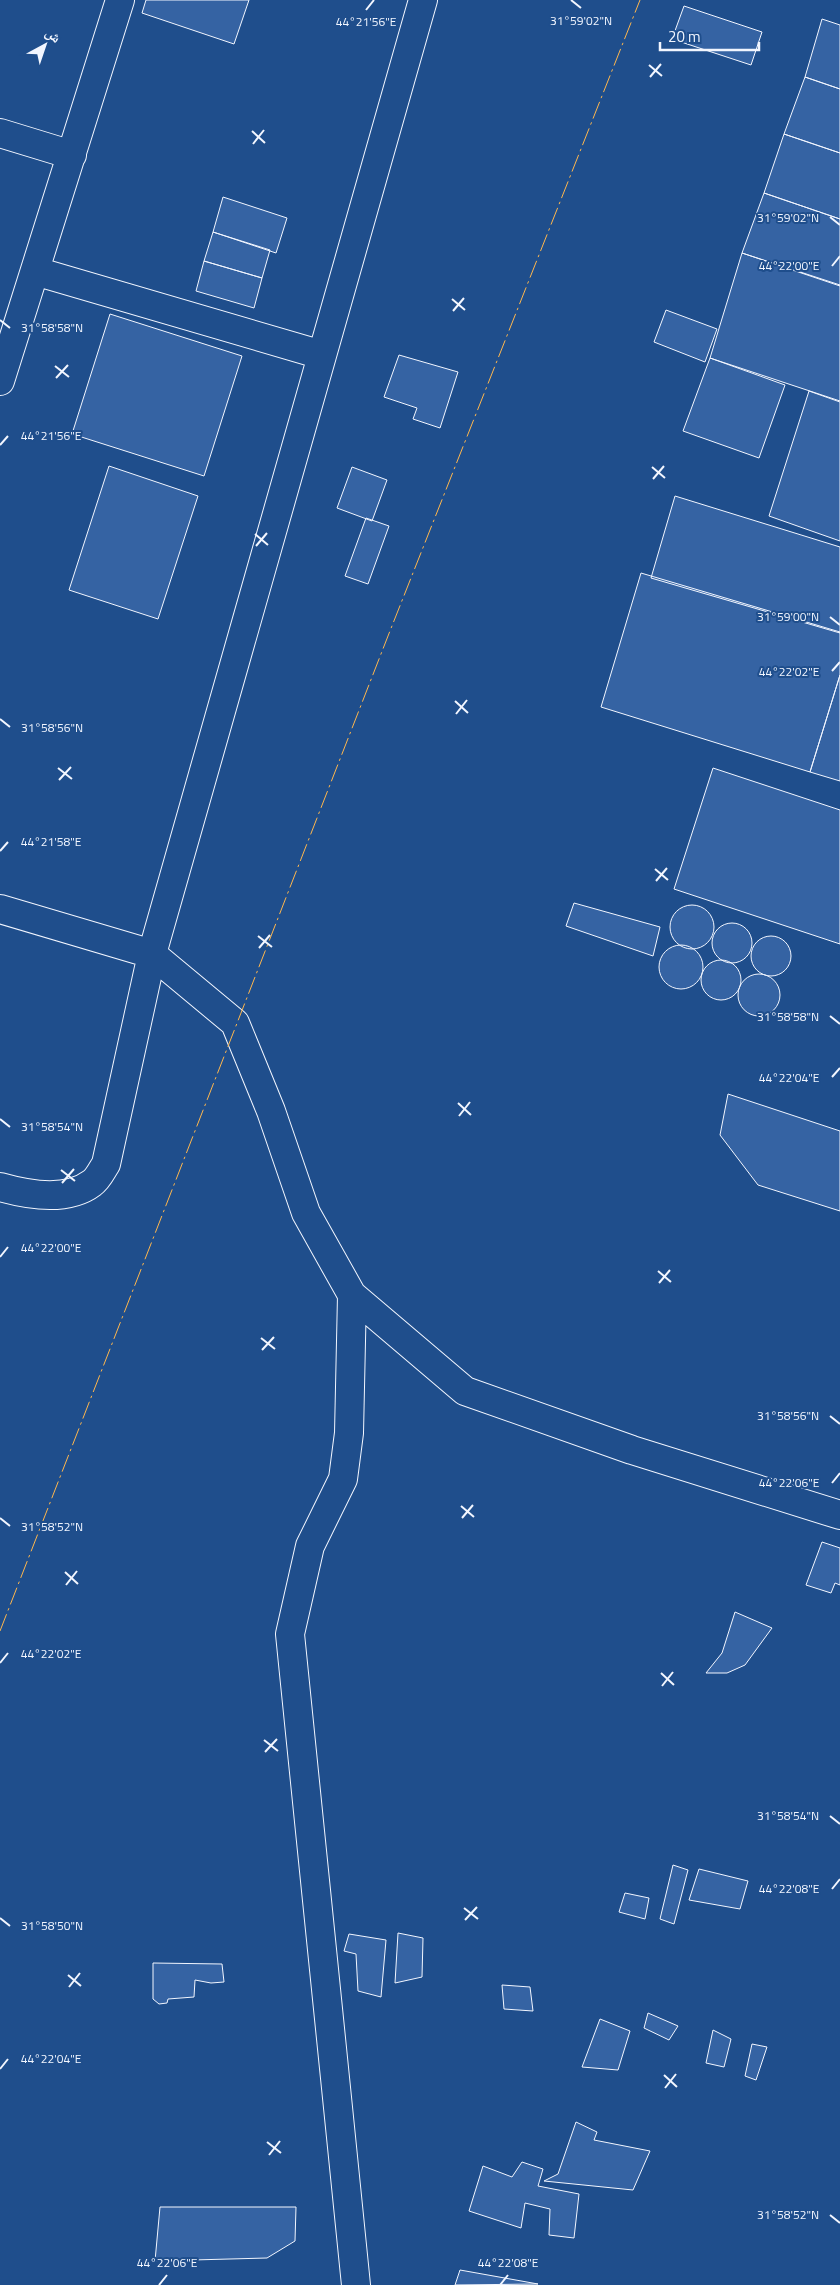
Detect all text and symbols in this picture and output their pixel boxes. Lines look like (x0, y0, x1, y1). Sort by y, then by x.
text: 31°59'02"N (550, 11, 612, 30)
text: 44°21'56"E (336, 12, 397, 31)
north arrow (20, 20, 70, 70)
scale bar (660, 20, 759, 52)
text: ش (41, 22, 66, 48)
text: 20 m (668, 25, 701, 48)
text: 31°59'02"N (757, 208, 819, 227)
text: 44°22'00"E (759, 256, 820, 275)
text: 31°58'58"N (21, 318, 83, 337)
text: 44°21'56"E (21, 426, 82, 445)
text: 31°59'00"N (757, 607, 819, 626)
text: 44°22'02"E (759, 662, 820, 681)
text: 31°58'56"N (21, 718, 83, 737)
text: 44°21'58"E (21, 832, 82, 851)
text: 31°58'58"N (757, 1007, 819, 1026)
text: 44°22'04"E (759, 1068, 820, 1087)
text: 31°58'54"N (21, 1117, 83, 1136)
text: 44°22'00"E (21, 1238, 82, 1257)
text: 31°58'56"N (757, 1406, 819, 1425)
text: 44°22'06"E (759, 1473, 820, 1492)
text: 31°58'52"N (21, 1517, 83, 1536)
text: 44°22'02"E (21, 1644, 82, 1663)
text: 31°58'54"N (757, 1806, 819, 1825)
text: 44°22'08"E (759, 1879, 820, 1898)
text: 31°58'50"N (21, 1916, 83, 1935)
text: 44°22'04"E (21, 2049, 82, 2068)
text: 31°58'52"N (757, 2205, 819, 2224)
text: 44°22'06"E (137, 2253, 198, 2272)
text: 44°22'08"E (478, 2253, 539, 2272)

